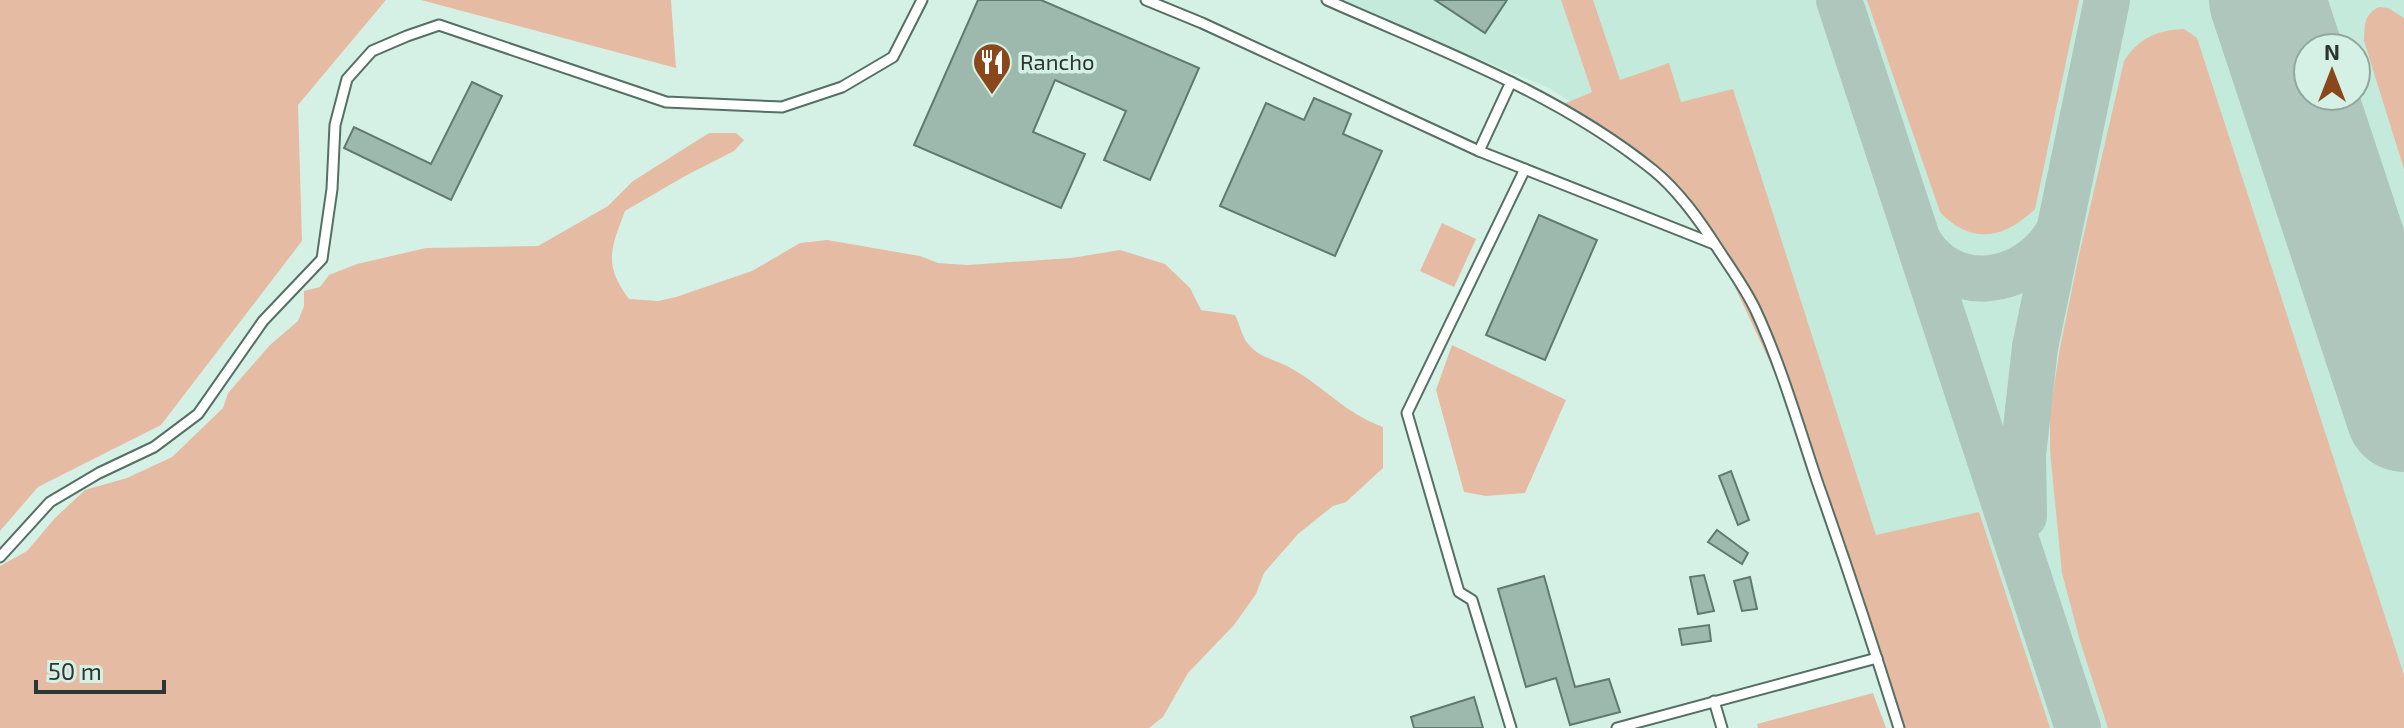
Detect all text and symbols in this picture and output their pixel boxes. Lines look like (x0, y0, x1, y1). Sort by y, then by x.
north arrow (2292, 32, 2372, 112)
text: N (2324, 38, 2340, 64)
restaurant icon: Rancho (971, 41, 1013, 96)
place label: Rancho (1020, 48, 1095, 74)
scale bar (36, 644, 164, 694)
text: 50 m (48, 656, 102, 685)

